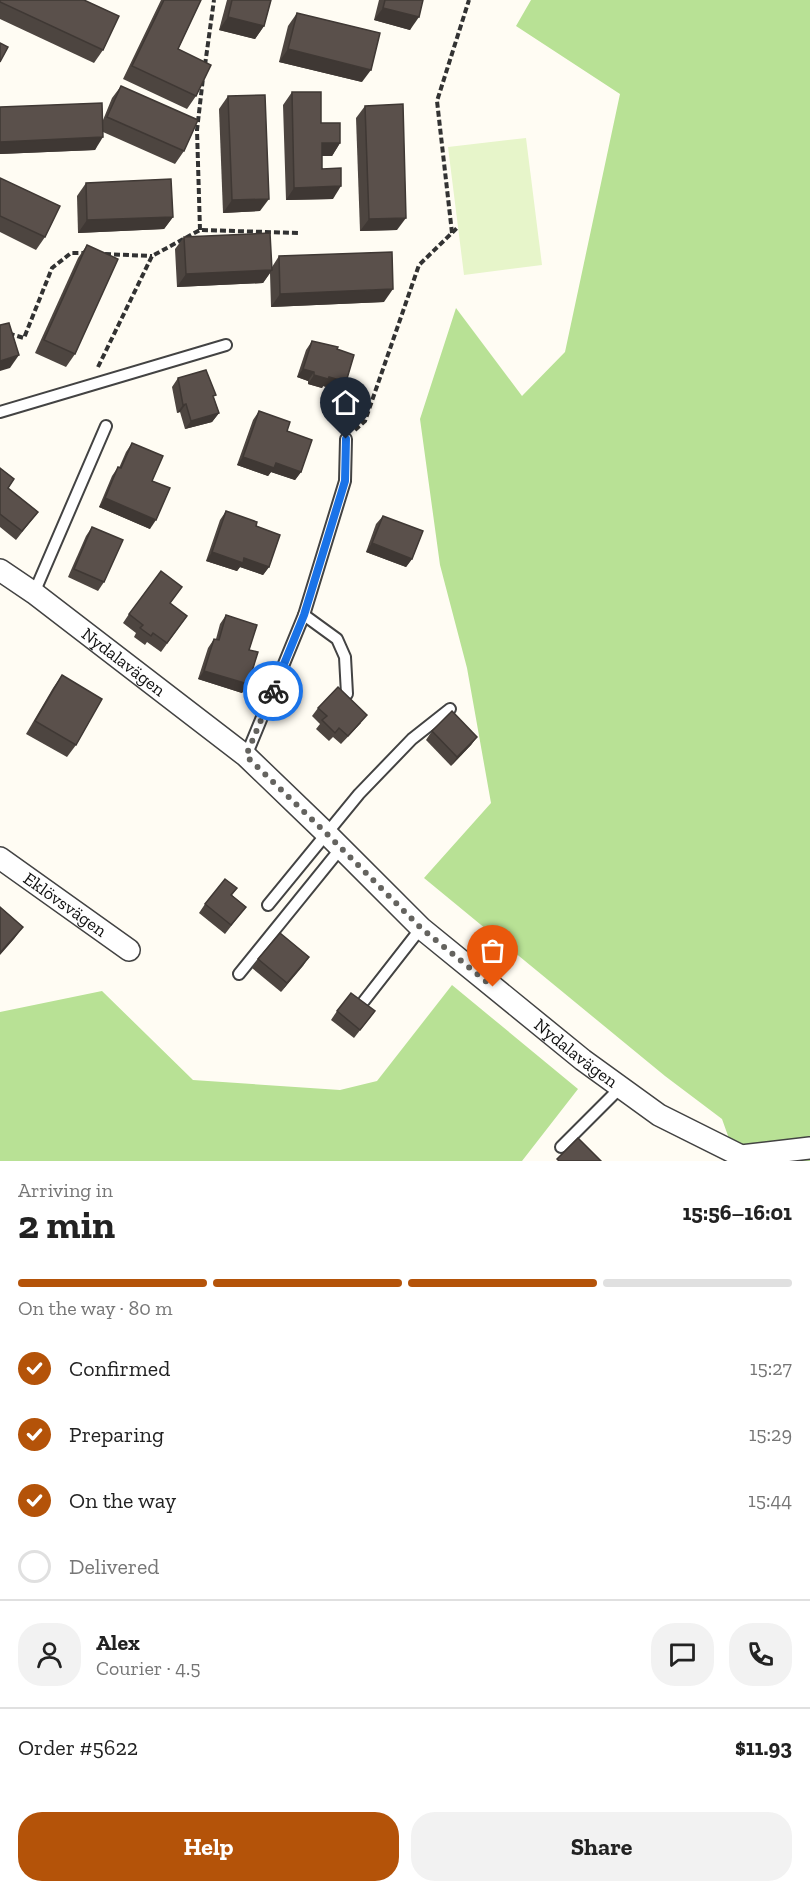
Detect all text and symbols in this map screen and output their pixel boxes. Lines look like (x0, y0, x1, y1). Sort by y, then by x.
pin (320, 377, 371, 439)
icon: home (329, 386, 362, 419)
street label: Nydalavägen (77, 623, 170, 701)
courier (243, 661, 303, 721)
icon: bike (257, 675, 290, 708)
street label: Eklövsvägen (19, 867, 112, 942)
pin (467, 925, 518, 987)
icon: bag (476, 934, 509, 967)
street label: Nydalavägen (530, 1014, 623, 1093)
text: Arriving in (18, 1178, 113, 1202)
text: 15:56–16:01 (682, 1199, 792, 1226)
text: 2 min (18, 1201, 115, 1248)
text: On the way · 80 m (18, 1296, 173, 1320)
icon: check (18, 1352, 51, 1385)
text: Confirmed (69, 1355, 170, 1382)
text: 15:27 (750, 1356, 792, 1380)
icon: check (18, 1418, 51, 1451)
text: Preparing (69, 1421, 164, 1448)
text: 15:29 (749, 1422, 792, 1446)
icon: check (18, 1484, 51, 1517)
text: On the way (69, 1487, 176, 1514)
text: 15:44 (748, 1488, 792, 1512)
text: Delivered (69, 1553, 159, 1580)
button: person (18, 1623, 81, 1686)
button: chat (651, 1623, 714, 1686)
button: phone (729, 1623, 792, 1686)
text: Alex (96, 1629, 140, 1656)
text: Courier · 4.5 (96, 1656, 201, 1680)
text: Order #5622 (18, 1734, 138, 1761)
text: $11.93 (735, 1734, 792, 1761)
button: Help (18, 1812, 399, 1881)
button: Share (411, 1812, 792, 1881)

